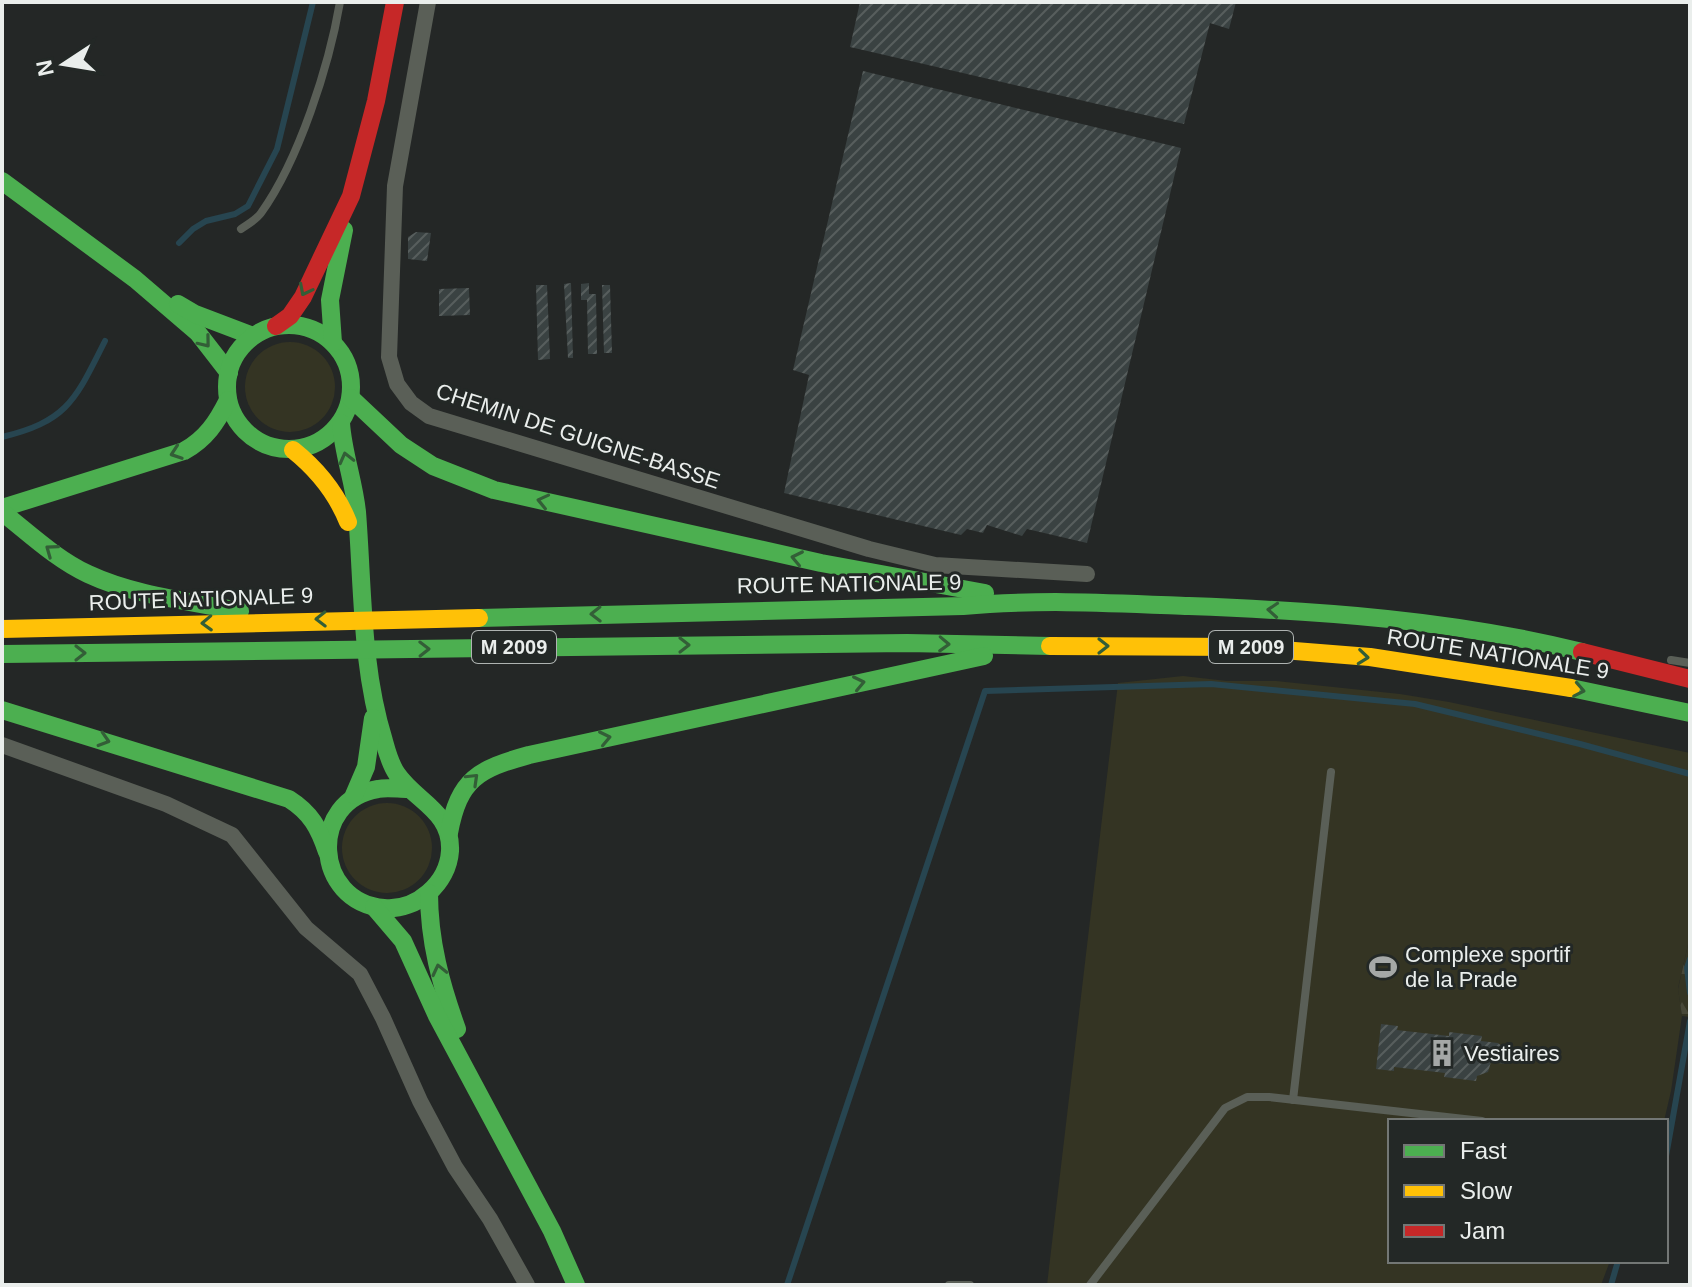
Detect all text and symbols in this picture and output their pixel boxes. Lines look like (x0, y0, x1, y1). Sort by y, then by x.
north arrow (24, 24, 104, 104)
text: N (31, 58, 59, 78)
one-way arrow (300, 281, 315, 296)
one-way arrow (195, 333, 210, 348)
street label: CHEMIN DE GUIGNE-BASSE (433, 378, 723, 494)
one-way arrow (169, 444, 183, 460)
one-way arrow (338, 452, 355, 466)
one-way arrow (536, 493, 550, 510)
one-way arrow (46, 545, 60, 560)
one-way arrow (790, 550, 804, 567)
street label: ROUTE NATIONALE 9 (737, 570, 961, 598)
street label: ROUTE NATIONALE 9 (88, 583, 314, 615)
one-way arrow (1266, 602, 1279, 619)
one-way arrow (589, 605, 602, 622)
one-way arrow (314, 611, 327, 628)
one-way arrow (200, 615, 213, 632)
street label: ROUTE NATIONALE 9 (1385, 624, 1611, 684)
road number: M 2009 (472, 631, 556, 663)
road number: M 2009 (1209, 631, 1293, 663)
one-way arrow (938, 635, 951, 653)
one-way arrow (678, 636, 691, 654)
one-way arrow (1097, 637, 1110, 655)
one-way arrow (418, 640, 431, 658)
one-way arrow (74, 644, 87, 662)
one-way arrow (1357, 648, 1370, 665)
one-way arrow (852, 675, 866, 692)
one-way arrow (1572, 681, 1586, 698)
one-way arrow (598, 730, 611, 747)
one-way arrow (96, 731, 110, 747)
one-way arrow (464, 773, 478, 788)
place label: Complexe sportif de la Prade (1405, 942, 1571, 992)
sports icon: Complexe sportif de la Prade (1368, 952, 1398, 982)
one-way arrow (431, 964, 448, 977)
building icon: Vestiaires (1427, 1038, 1457, 1068)
place label: Vestiaires (1464, 1041, 1559, 1066)
legend (1388, 1119, 1668, 1263)
text: Fast (1460, 1137, 1507, 1164)
text: Slow (1460, 1177, 1513, 1204)
text: Jam (1460, 1217, 1505, 1244)

